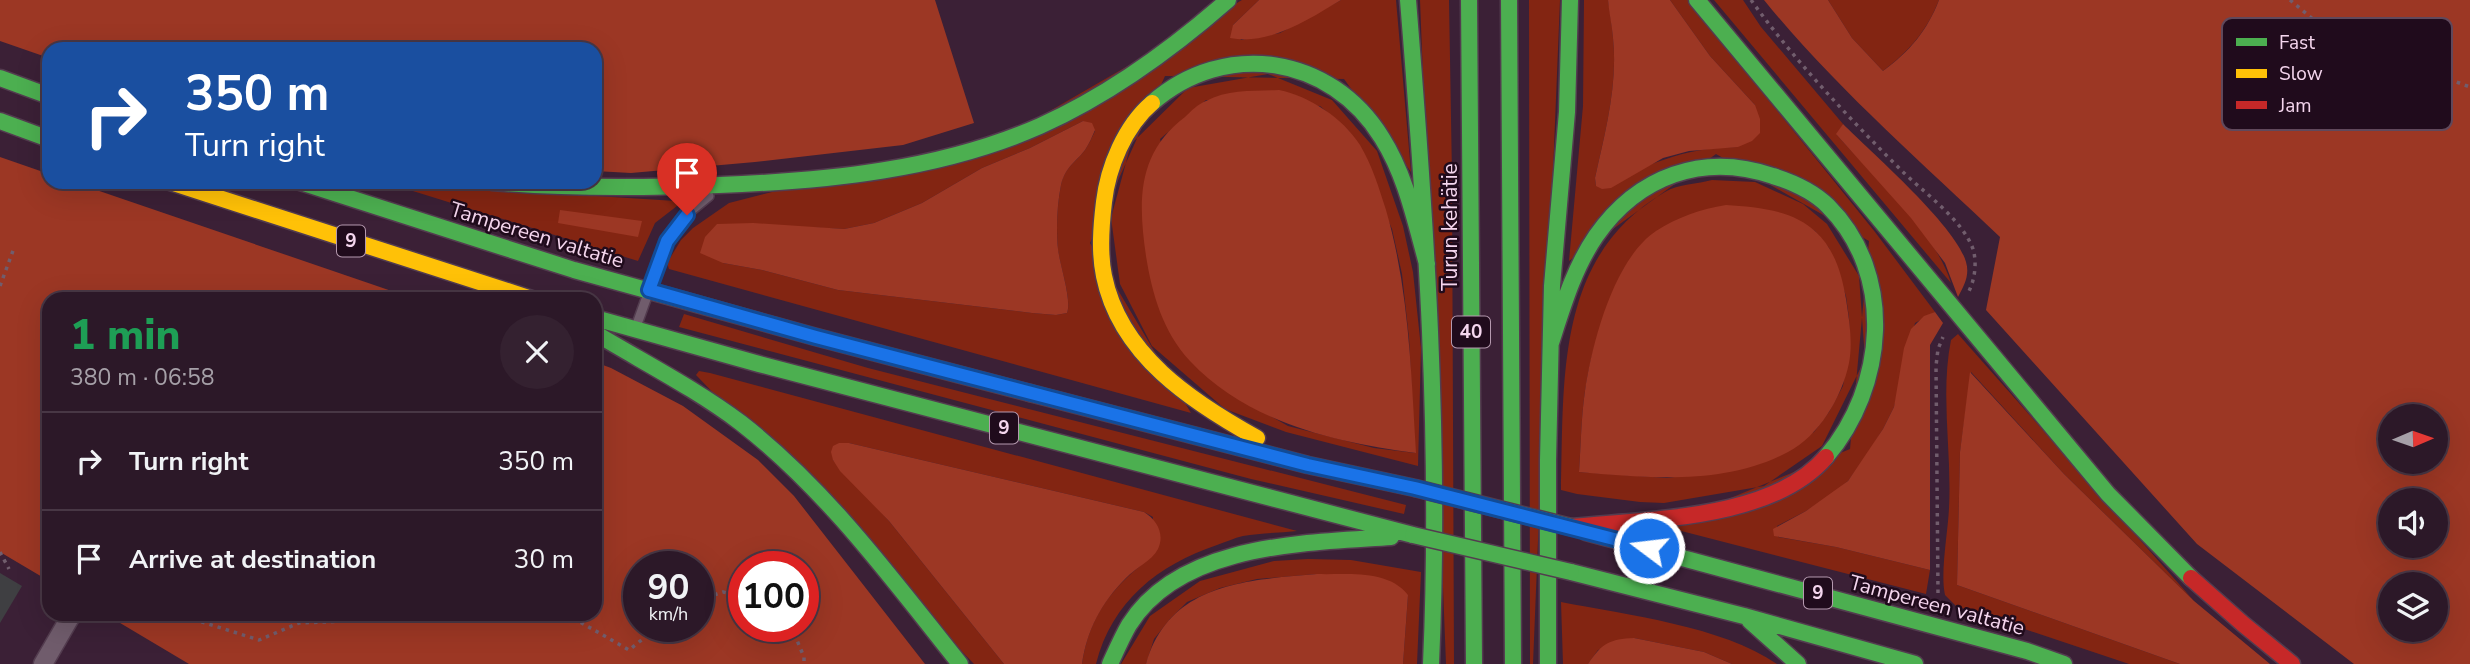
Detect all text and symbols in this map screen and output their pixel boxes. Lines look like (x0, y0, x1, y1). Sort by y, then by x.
legend (2222, 18, 2452, 130)
text: Fast (2279, 30, 2315, 56)
text: 350 m (185, 60, 329, 127)
text: Slow (2279, 61, 2323, 87)
icon: right (70, 70, 161, 161)
text: Jam (2278, 93, 2312, 119)
text: Turn right (185, 124, 325, 167)
pin (657, 143, 717, 215)
icon: arrive (668, 154, 706, 192)
street label: Turun kehätie (1436, 163, 1464, 291)
street label: Tampereen valtatie (447, 195, 627, 275)
road number: 9 (337, 226, 365, 256)
text: 1 min (70, 307, 180, 364)
button: close (500, 315, 574, 389)
road number: 40 (1452, 316, 1490, 348)
text: 380 m · 06:58 (70, 362, 215, 393)
north arrow (2378, 404, 2448, 474)
map controls (2378, 404, 2448, 642)
road number: 9 (990, 412, 1018, 444)
icon: right (70, 442, 108, 480)
text: Turn right (129, 444, 248, 479)
text: 350 m (498, 444, 574, 479)
button: sound (2378, 488, 2448, 558)
position arrow (1612, 511, 1686, 585)
icon: arrive (70, 540, 108, 578)
text: Arrive at destination (129, 542, 376, 577)
text: 30 m (514, 542, 574, 577)
speed limit sign: 100 (728, 551, 819, 642)
text: 90 (647, 564, 690, 611)
street label: Tampereen valtatie (1846, 568, 2028, 642)
button: layers (2378, 572, 2448, 642)
road number: 9 (1804, 578, 1832, 608)
text: km/h (649, 602, 688, 626)

